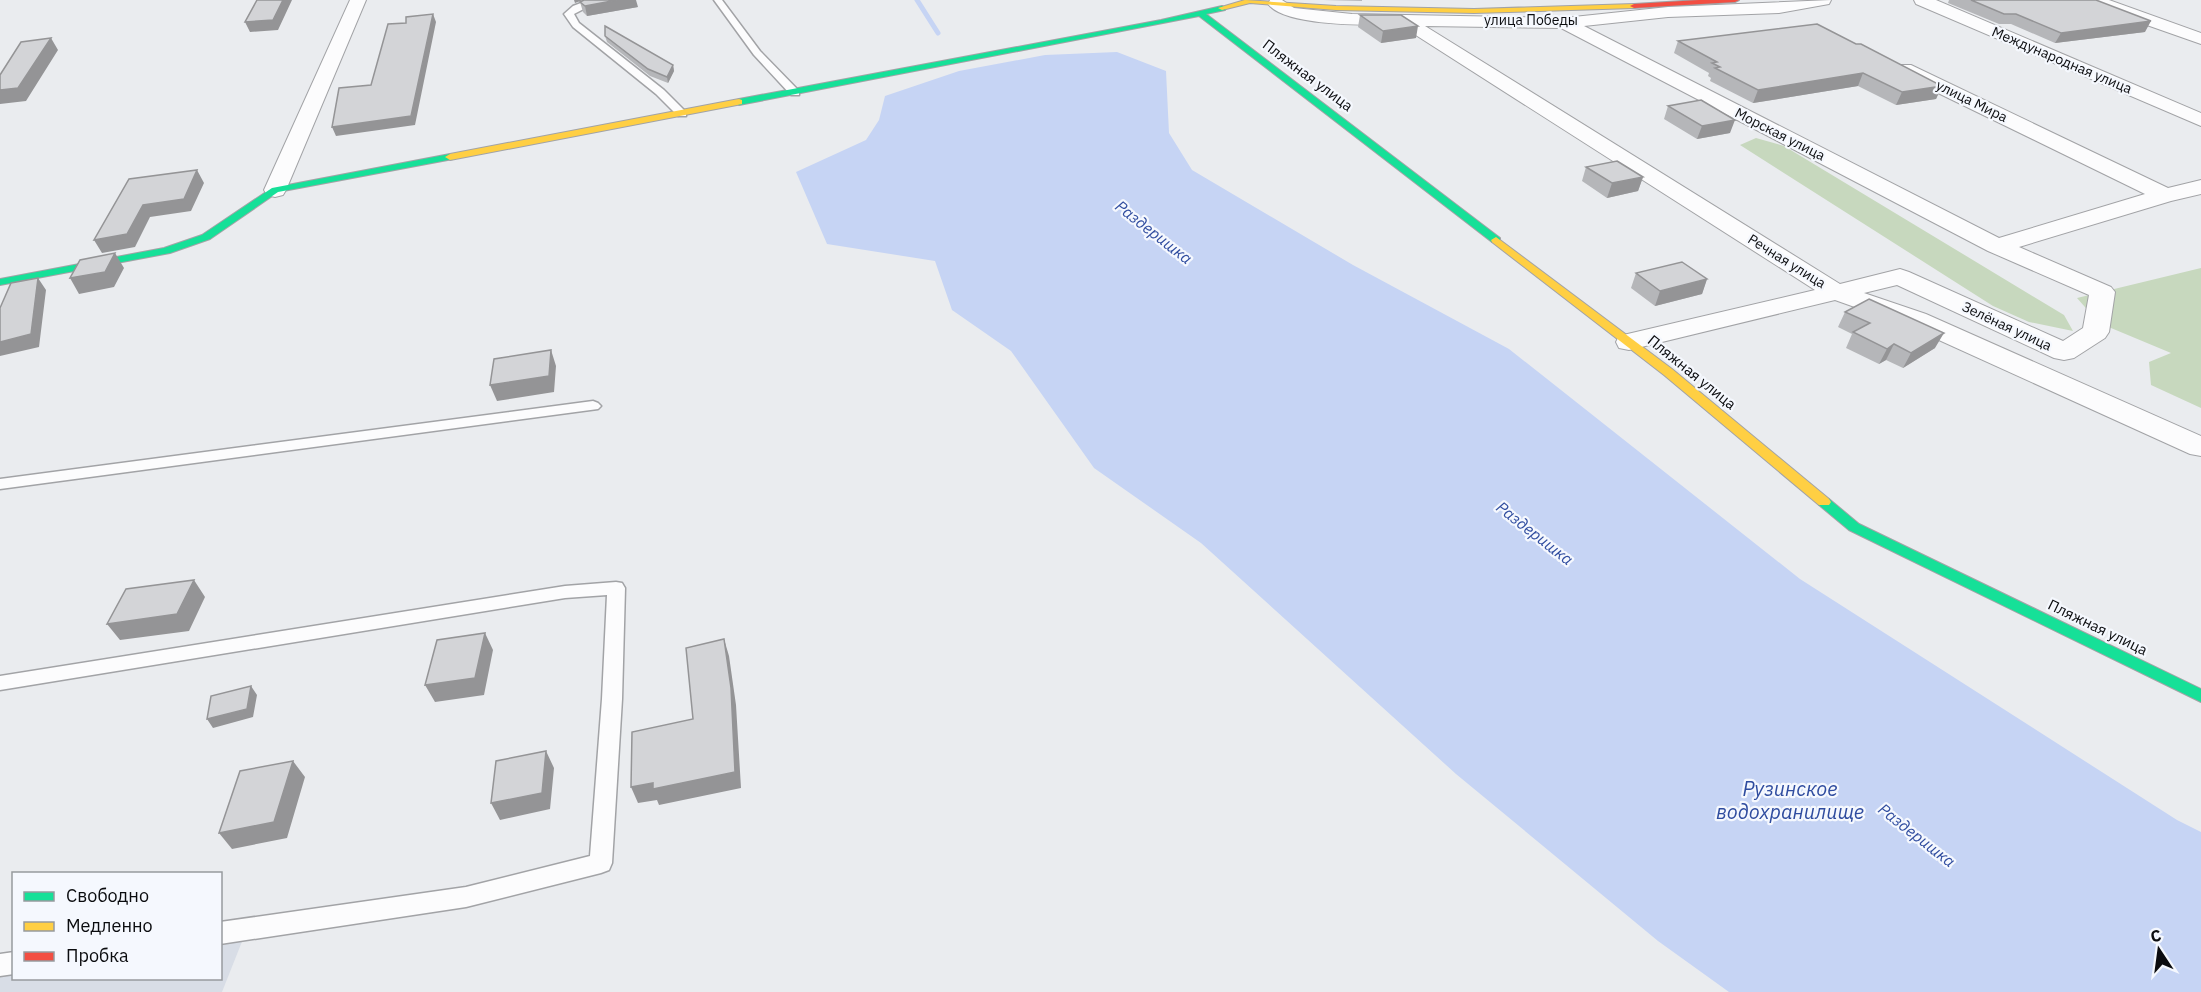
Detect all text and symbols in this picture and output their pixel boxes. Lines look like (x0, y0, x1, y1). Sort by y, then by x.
street label: улица Победы (1484, 11, 1578, 29)
street label: Международная улица (1989, 22, 2135, 98)
street label: Пляжная улица (1259, 35, 1357, 115)
street label: улица Мира (1933, 76, 2011, 126)
street label: Морская улица (1732, 104, 1829, 165)
water label: Раздеришка (1112, 196, 1196, 268)
street label: Речная улица (1745, 230, 1830, 292)
street label: Зелёная улица (1959, 297, 2055, 355)
street label: Пляжная улица (1644, 331, 1740, 413)
water label: Раздеришка (1493, 497, 1577, 569)
street label: Пляжная улица (2045, 595, 2151, 659)
water label: Рузинское водохранилище (1716, 775, 1864, 825)
water label: Раздеришка (1875, 799, 1959, 871)
legend (12, 872, 222, 980)
text: Свободно (66, 884, 149, 907)
text: Медленно (66, 914, 153, 937)
north arrow (2129, 920, 2189, 980)
text: С (2148, 924, 2163, 946)
text: Пробка (66, 944, 129, 967)

